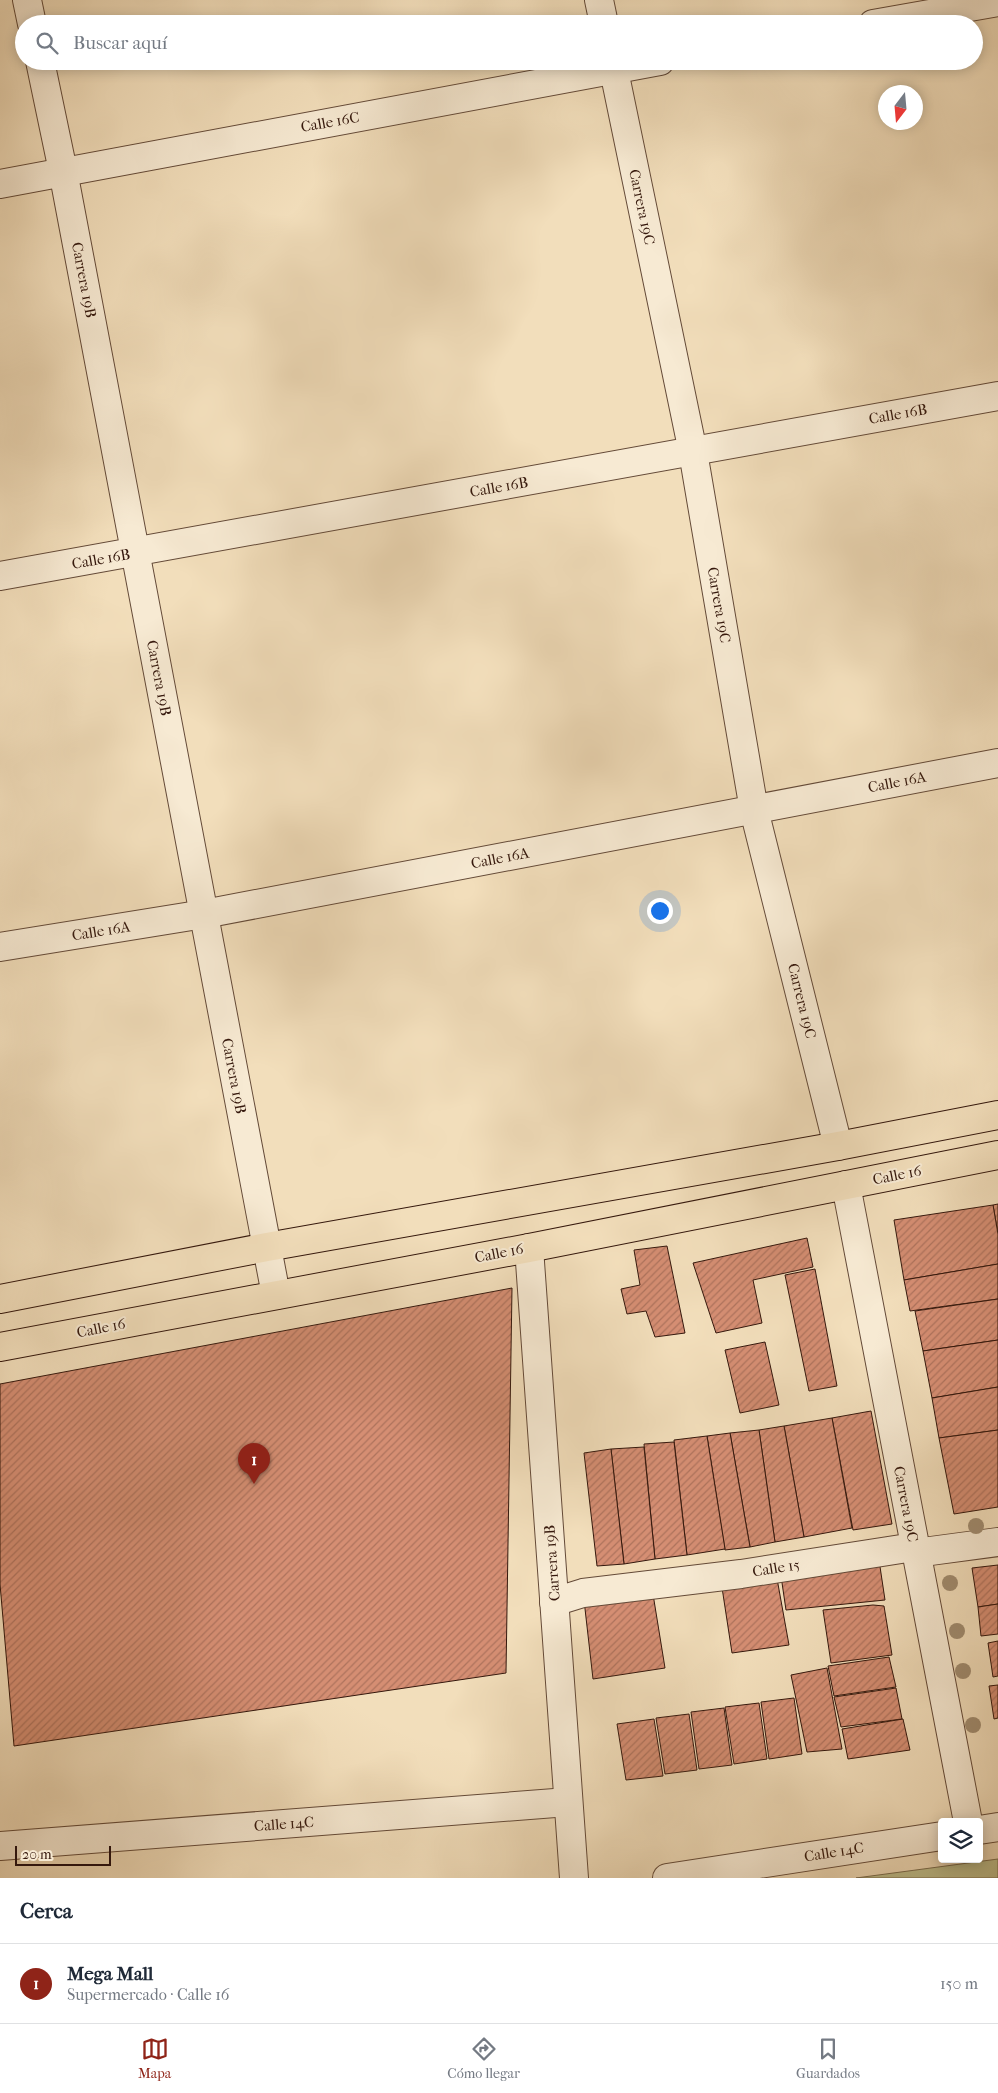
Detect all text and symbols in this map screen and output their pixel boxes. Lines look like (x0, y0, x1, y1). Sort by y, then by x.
search box (15, 15, 983, 70)
icon: search (33, 29, 61, 57)
text: Buscar aquí (73, 32, 167, 54)
north arrow (878, 85, 923, 130)
street label: Calle 16C (299, 108, 361, 136)
street label: Carrera 19C (625, 167, 659, 247)
street label: Carrera 19B (68, 241, 100, 319)
street label: Calle 16B (867, 400, 929, 428)
street label: Calle 16B (468, 473, 530, 501)
street label: Calle 16B (70, 545, 132, 573)
street label: Carrera 19C (703, 566, 735, 644)
street label: Carrera 19B (143, 639, 175, 717)
street label: Calle 16A (866, 767, 928, 796)
street label: Calle 16A (469, 843, 531, 872)
your location (647, 898, 673, 924)
street label: Calle 16A (70, 917, 132, 945)
street label: Carrera 19C (784, 961, 820, 1041)
street label: Carrera 19B (218, 1037, 250, 1115)
street label: Calle 16 (871, 1161, 924, 1189)
street label: Calle 16 (473, 1239, 526, 1267)
street label: Calle 16 (75, 1314, 128, 1342)
pin: 1 (238, 1443, 270, 1484)
street label: Carrera 19C (890, 1464, 922, 1544)
street label: Carrera 19B (540, 1524, 564, 1602)
street label: Calle 15 (751, 1555, 801, 1581)
street label: Calle 14C (253, 1813, 315, 1835)
map controls (938, 1818, 983, 1863)
button: layers (938, 1818, 983, 1863)
street label: Calle 14C (803, 1838, 865, 1866)
scale bar (15, 1843, 111, 1866)
text: 20 m (22, 1846, 52, 1863)
text: Cerca (20, 1899, 72, 1923)
text: Mega Mall (67, 1963, 153, 1985)
text: 1 (33, 1974, 39, 1993)
text: 150 m (940, 1974, 978, 1993)
text: Supermercado · Calle 16 (67, 1985, 229, 2004)
tab: Mapa (138, 2035, 171, 2082)
tab: Cómo llegar (447, 2035, 520, 2082)
tab: Guardados (796, 2035, 860, 2082)

